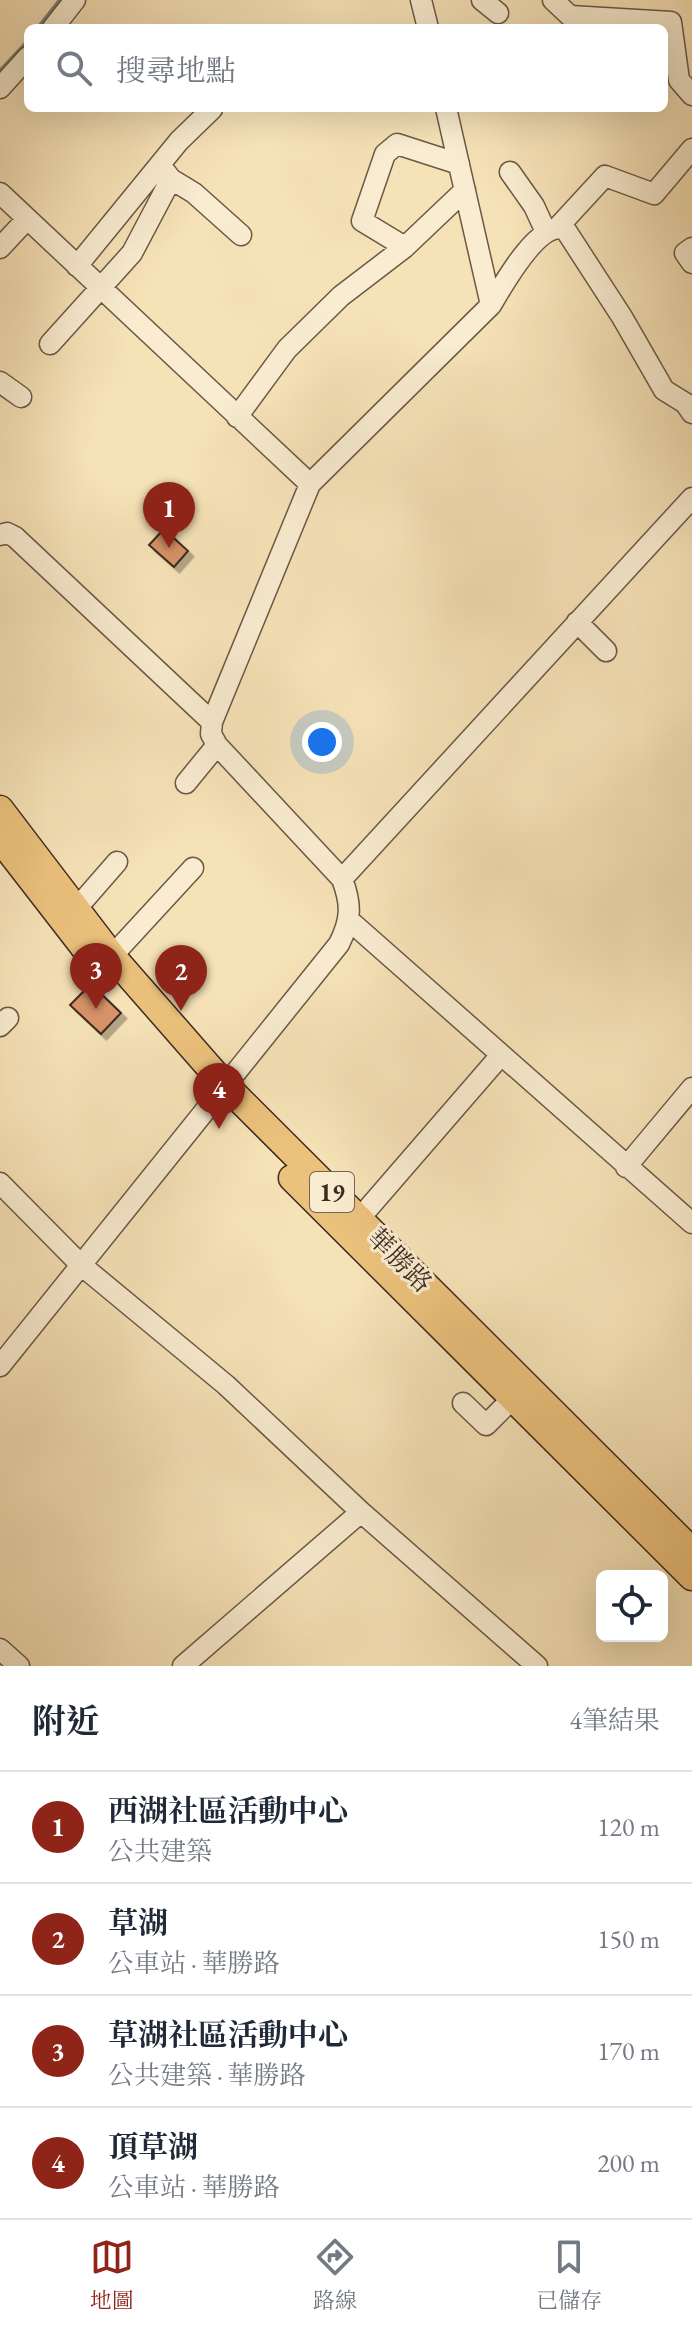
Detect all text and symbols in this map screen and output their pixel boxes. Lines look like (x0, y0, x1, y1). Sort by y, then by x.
search box (24, 24, 668, 112)
icon: search (52, 46, 96, 90)
text: 搜尋地點 (116, 51, 236, 90)
pin: 1 (143, 482, 195, 548)
your location (302, 722, 342, 762)
pin: 3 (70, 943, 122, 1009)
pin: 2 (155, 945, 207, 1011)
pin: 4 (193, 1063, 245, 1129)
road number: 19 (310, 1172, 354, 1212)
street label: 華勝路 (360, 1220, 440, 1300)
map controls (596, 1570, 668, 1642)
button: locate (596, 1570, 668, 1642)
text: 附近 (32, 1699, 100, 1743)
text: 4筆結果 (570, 1703, 660, 1737)
text: 西湖社區活動中心 (108, 1791, 348, 1830)
text: 1 (51, 1810, 65, 1844)
text: 120 m (597, 1810, 660, 1844)
text: 公共建築 (108, 1834, 212, 1868)
text: 草湖 (108, 1903, 168, 1942)
text: 2 (51, 1922, 65, 1956)
text: 150 m (597, 1922, 660, 1956)
text: 公車站 · 華勝路 (108, 1946, 280, 1980)
text: 草湖社區活動中心 (108, 2015, 348, 2054)
text: 3 (51, 2034, 65, 2068)
text: 170 m (597, 2034, 660, 2068)
text: 公共建築 · 華勝路 (108, 2058, 306, 2092)
text: 頂草湖 (108, 2127, 198, 2166)
text: 4 (51, 2146, 65, 2180)
text: 200 m (597, 2146, 660, 2180)
text: 公車站 · 華勝路 (108, 2170, 280, 2204)
tab: 地圖 (90, 2235, 134, 2315)
tab: 路線 (313, 2235, 357, 2315)
tab: 已儲存 (536, 2235, 602, 2315)

